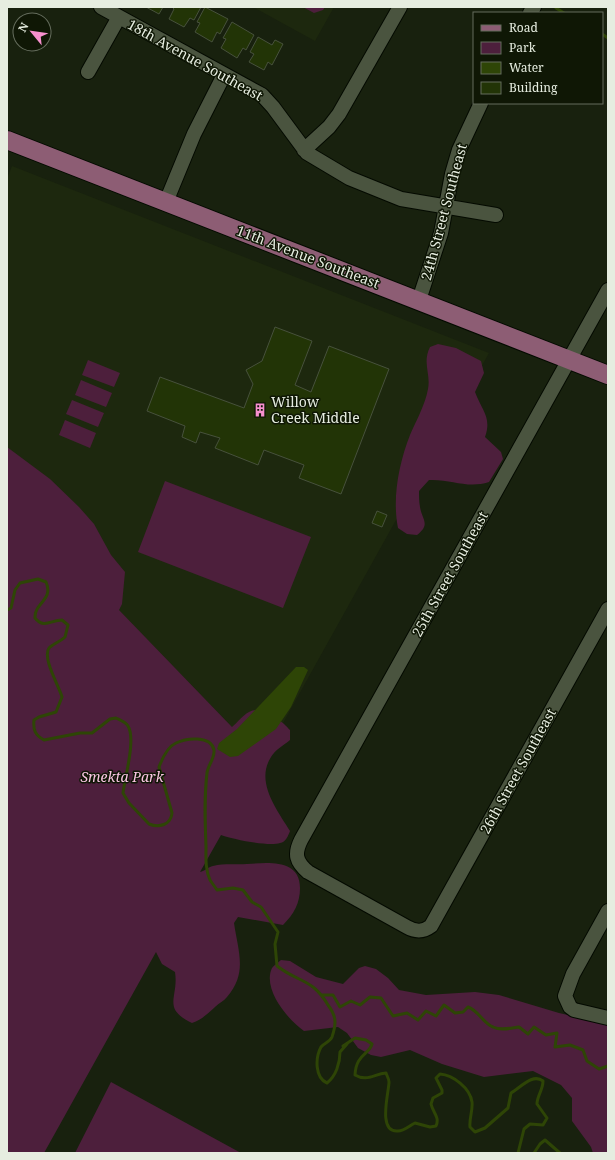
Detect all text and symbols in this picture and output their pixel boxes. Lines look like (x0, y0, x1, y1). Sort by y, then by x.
north arrow (12, 12, 52, 52)
legend (473, 12, 603, 104)
street label: 18th Avenue Southeast (124, 14, 266, 105)
text: N (14, 19, 32, 34)
text: Road (509, 19, 539, 36)
text: Park (509, 39, 537, 56)
text: Water (509, 59, 544, 76)
text: Building (509, 79, 558, 96)
street label: 24th Street Southeast (416, 141, 471, 282)
street label: 11th Avenue Southeast (234, 220, 383, 293)
place label: Willow Creek Middle (271, 392, 360, 427)
building icon: Willow Creek Middle (252, 402, 268, 418)
street label: 25th Street Southeast (407, 508, 492, 640)
street label: 26th Street Southeast (475, 705, 560, 837)
park label: Smekta Park (80, 767, 165, 786)

